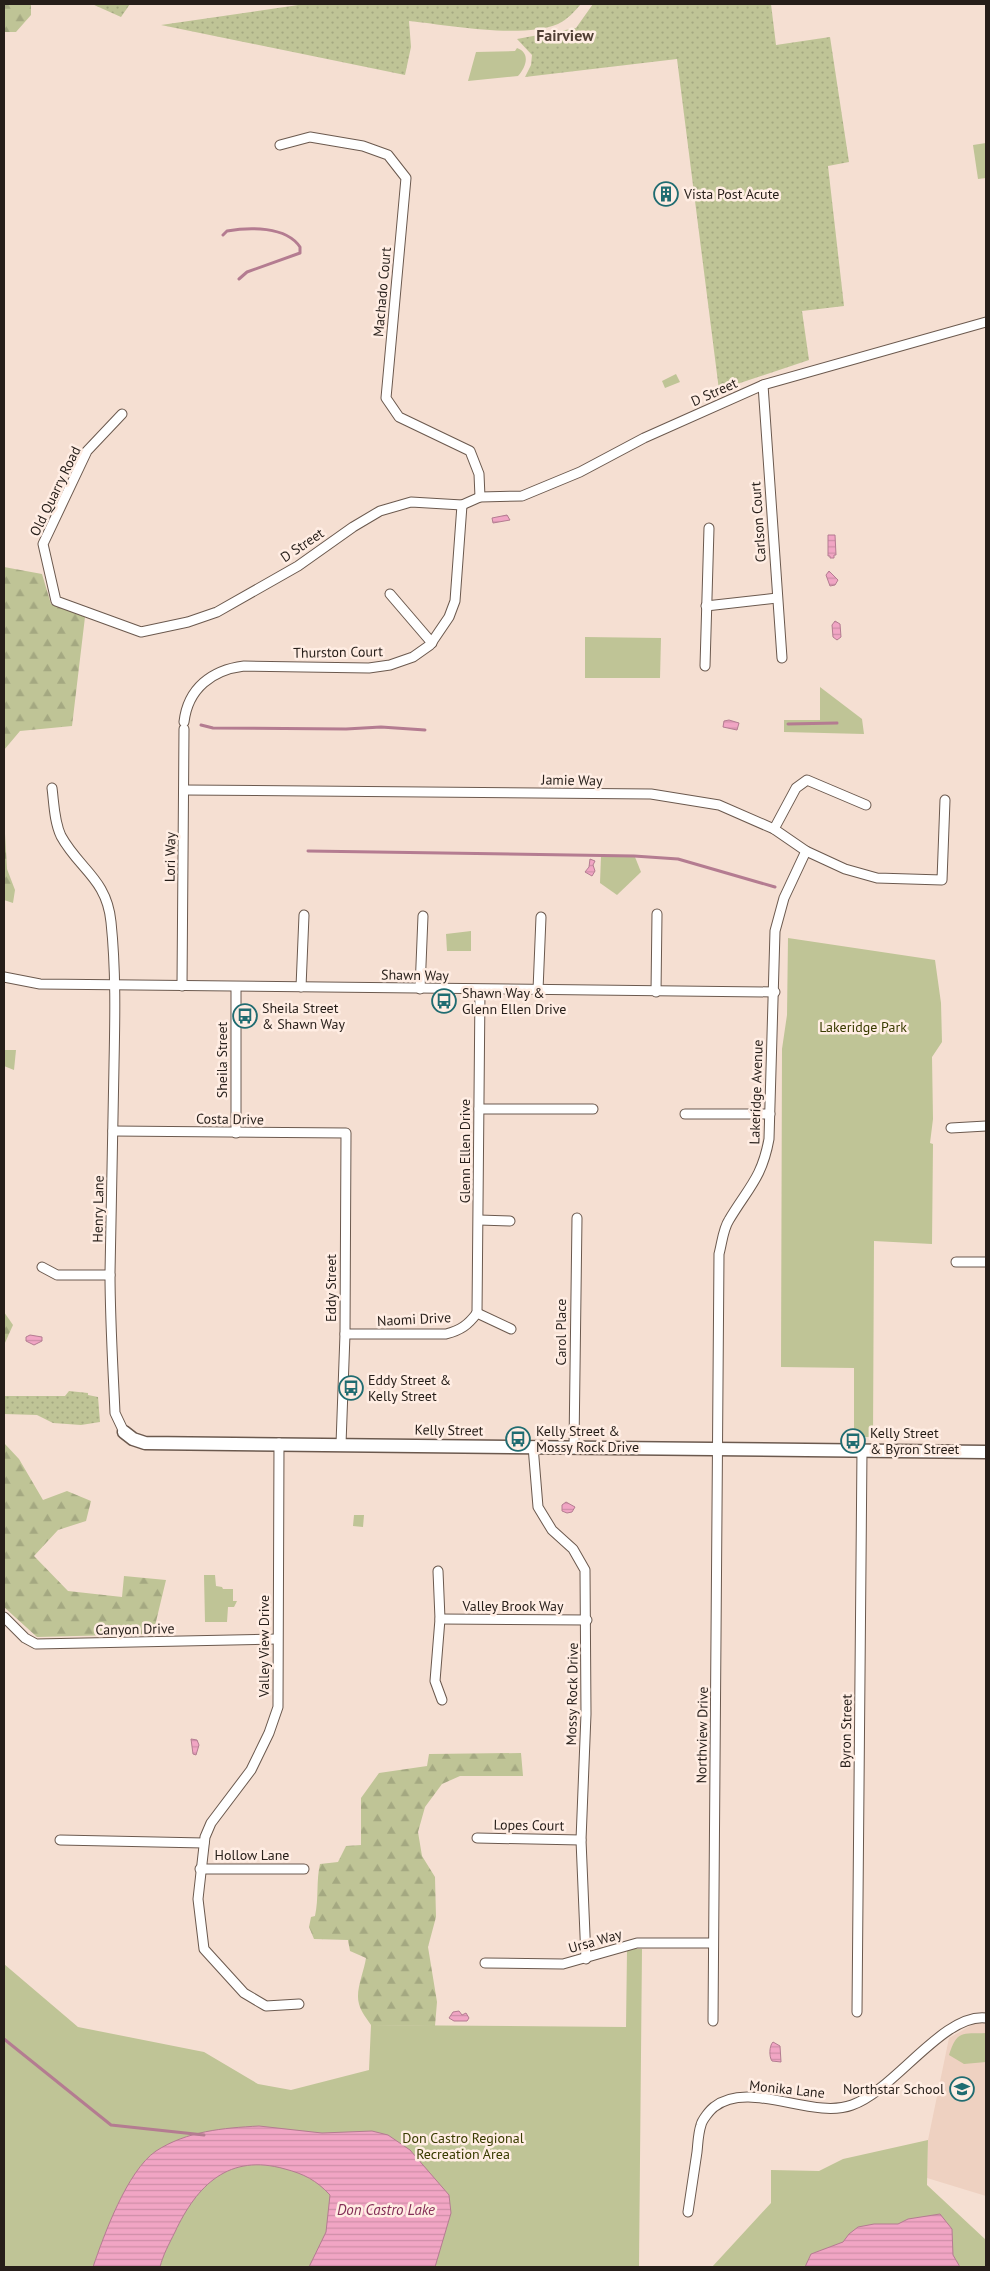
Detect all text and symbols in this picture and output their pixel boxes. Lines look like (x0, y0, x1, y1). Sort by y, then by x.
district label: Fairview (536, 25, 594, 45)
building icon: Vista Post Acute (653, 181, 679, 207)
place label: Vista Post Acute (683, 185, 779, 203)
street label: Machado Court (369, 246, 395, 338)
street label: D Street (688, 374, 740, 410)
street label: Old Quarry Road (25, 443, 85, 539)
street label: Carlson Court (746, 481, 770, 563)
street label: D Street (277, 524, 327, 566)
street label: Thurston Court (293, 642, 383, 662)
street label: Jamie Way (540, 770, 603, 790)
street label: Lori Way (161, 831, 179, 882)
street label: Shawn Way (381, 965, 450, 985)
place label: Shawn Way & Glenn Ellen Drive (462, 984, 566, 1018)
bus stop icon: Shawn Way & Glenn Ellen Drive (431, 988, 457, 1014)
place label: Sheila Street & Shawn Way (262, 999, 346, 1033)
bus stop icon: Sheila Street & Shawn Way (232, 1003, 258, 1029)
park label: Lakeridge Park (819, 1018, 907, 1036)
street label: Sheila Street (213, 1022, 231, 1098)
street label: Lakeridge Avenue (745, 1039, 767, 1145)
street label: Glenn Ellen Drive (456, 1099, 474, 1203)
street label: Costa Drive (196, 1109, 264, 1129)
street label: Henry Lane (88, 1175, 108, 1243)
street label: Eddy Street (322, 1254, 340, 1322)
street label: Carol Place (552, 1299, 570, 1365)
street label: Naomi Drive (377, 1308, 451, 1330)
place label: Eddy Street & Kelly Street (368, 1371, 451, 1405)
bus stop icon: Eddy Street & Kelly Street (338, 1375, 364, 1401)
street label: Kelly Street (415, 1420, 484, 1440)
place label: Kelly Street & Mossy Rock Drive (536, 1422, 639, 1456)
place label: Kelly Street & Byron Street (870, 1424, 960, 1458)
bus stop icon: Kelly Street & Mossy Rock Drive (505, 1426, 531, 1452)
bus stop icon: Kelly Street & Byron Street (840, 1428, 866, 1454)
street label: Valley View Drive (255, 1595, 273, 1698)
street label: Valley Brook Way (461, 1597, 564, 1615)
street label: Canyon Drive (95, 1619, 175, 1639)
street label: Mossy Rock Drive (562, 1642, 582, 1746)
street label: Northview Drive (692, 1686, 712, 1784)
street label: Byron Street (836, 1694, 856, 1768)
street label: Lopes Court (493, 1815, 565, 1835)
street label: Hollow Lane (215, 1846, 289, 1864)
street label: Ursa Way (566, 1925, 624, 1957)
street label: Monika Lane (748, 2076, 826, 2102)
school or university icon: Northstar School (949, 2076, 975, 2102)
place label: Northstar School (843, 2080, 944, 2098)
park label: Don Castro Regional Recreation Area (402, 2129, 524, 2163)
water label: Don Castro Lake (337, 2200, 435, 2219)

